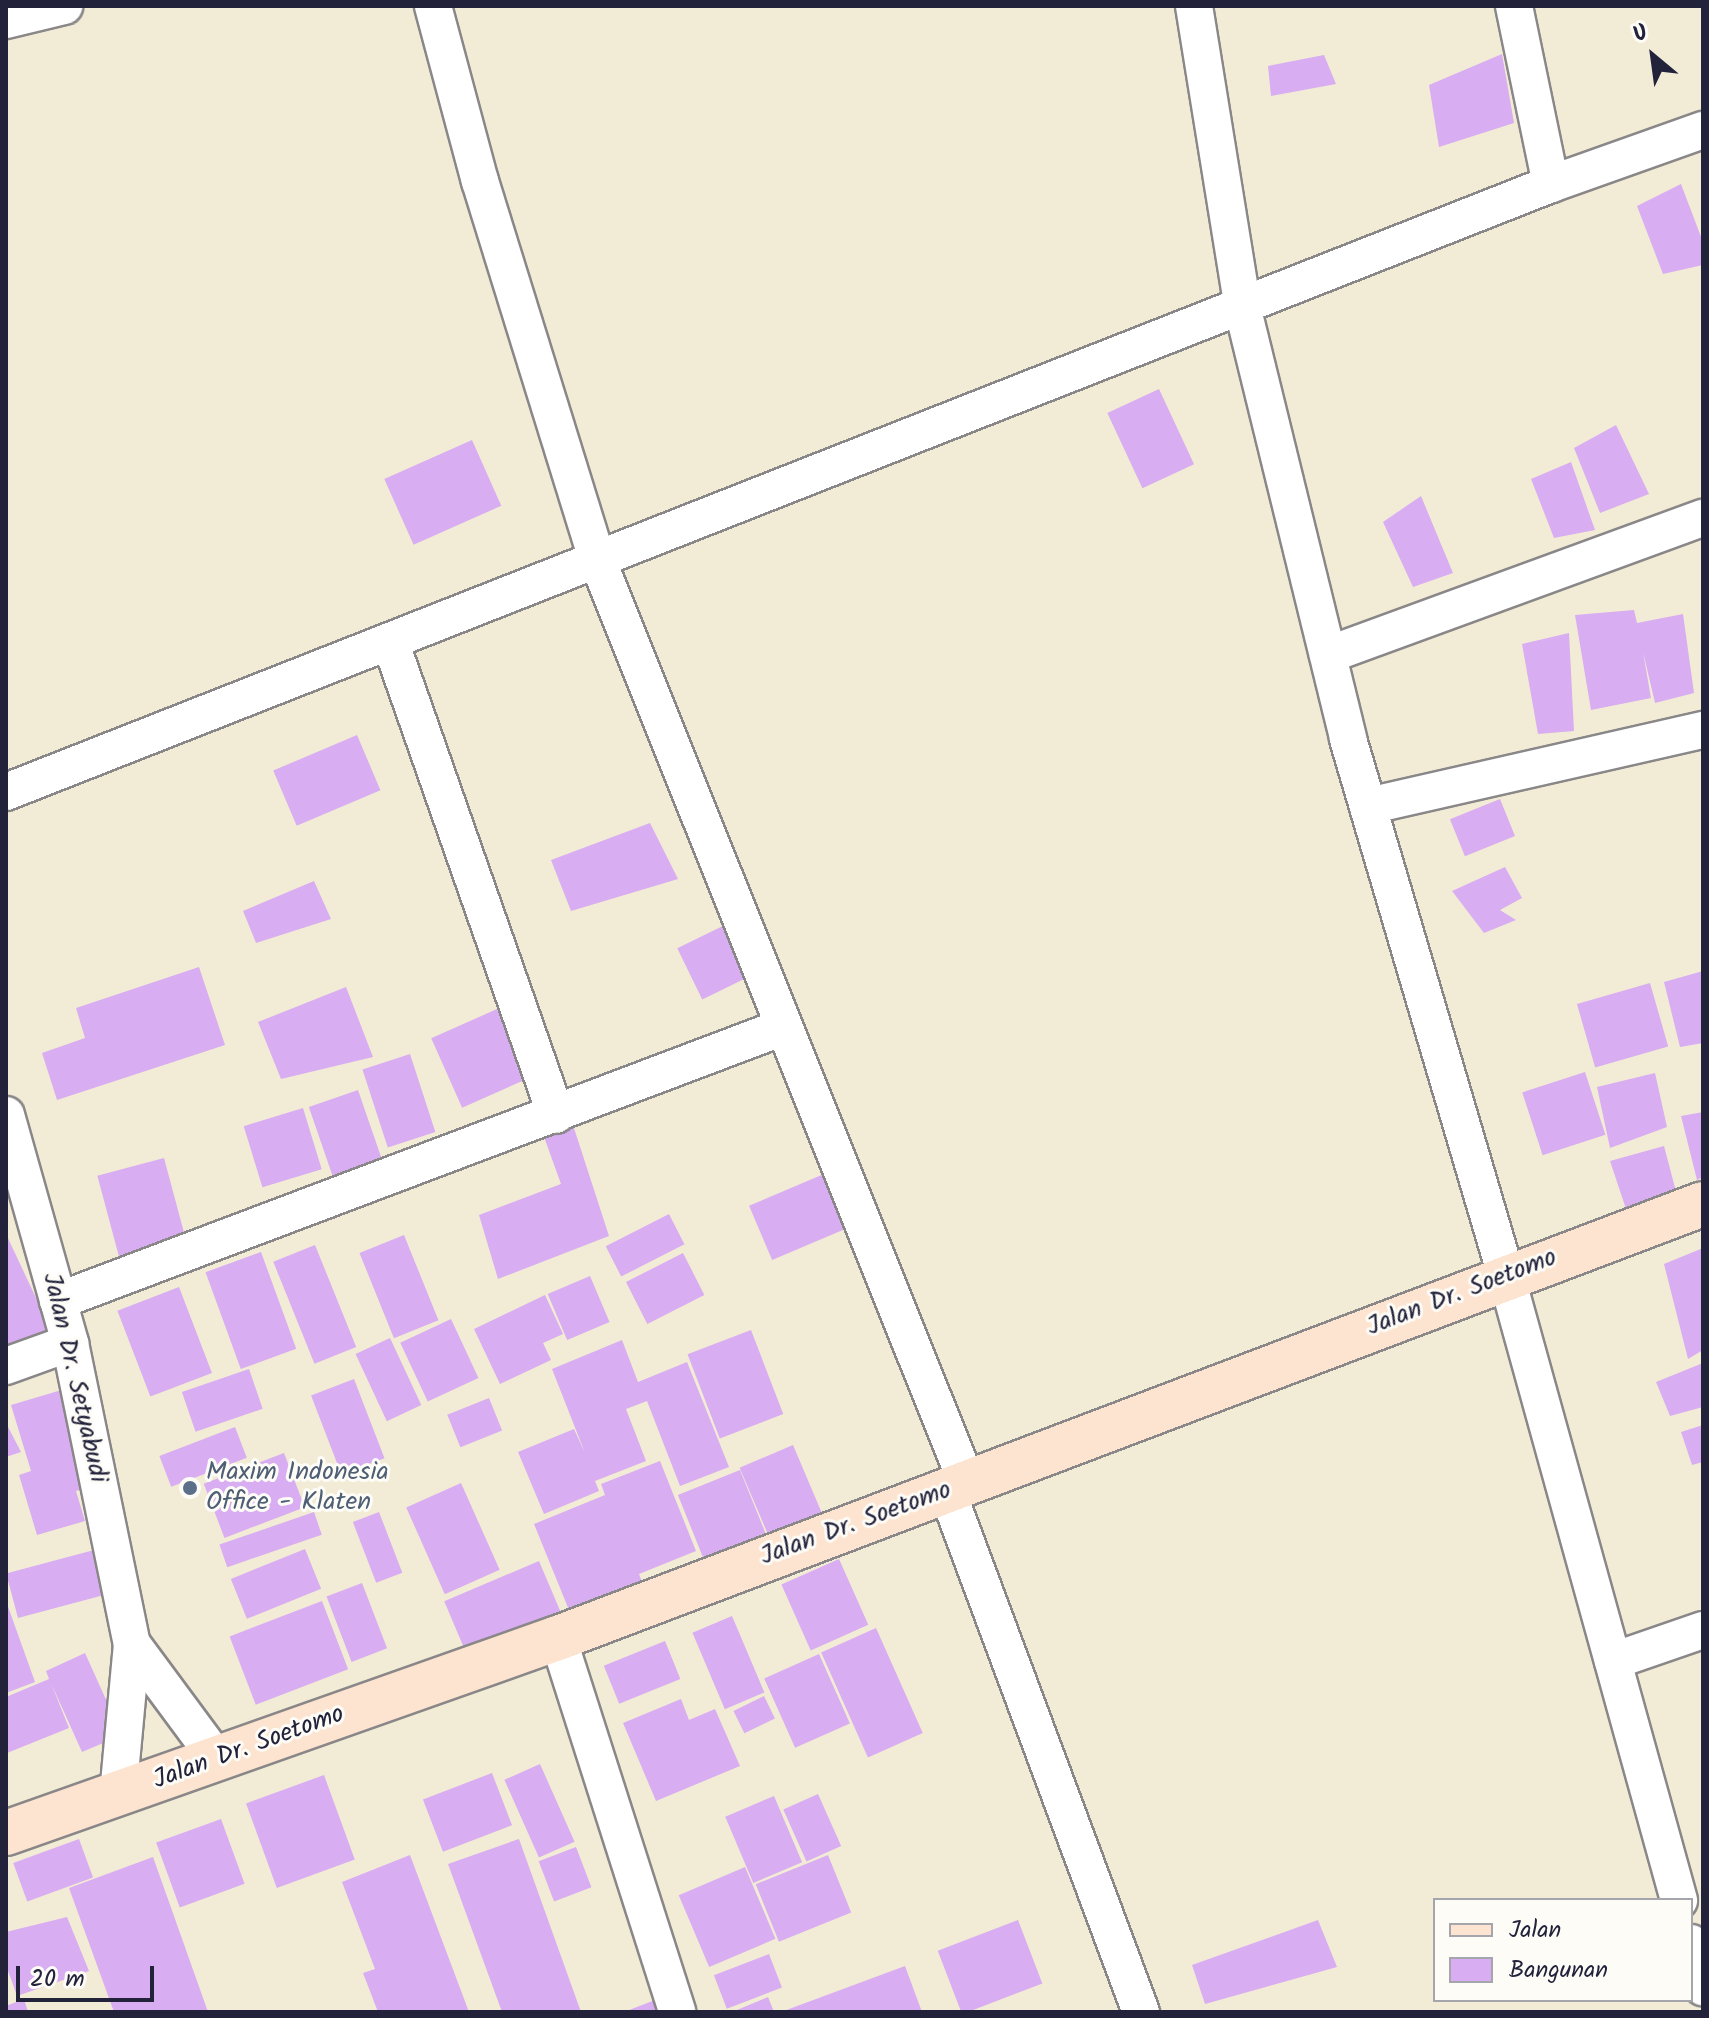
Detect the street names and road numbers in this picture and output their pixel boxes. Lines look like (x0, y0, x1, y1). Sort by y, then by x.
street label: Jalan Dr. Soetomo (1363, 1242, 1561, 1344)
street label: Jalan Dr. Setyabudi (35, 1270, 113, 1486)
street label: Jalan Dr. Soetomo (756, 1475, 956, 1573)
street label: Jalan Dr. Soetomo (149, 1699, 349, 1797)

